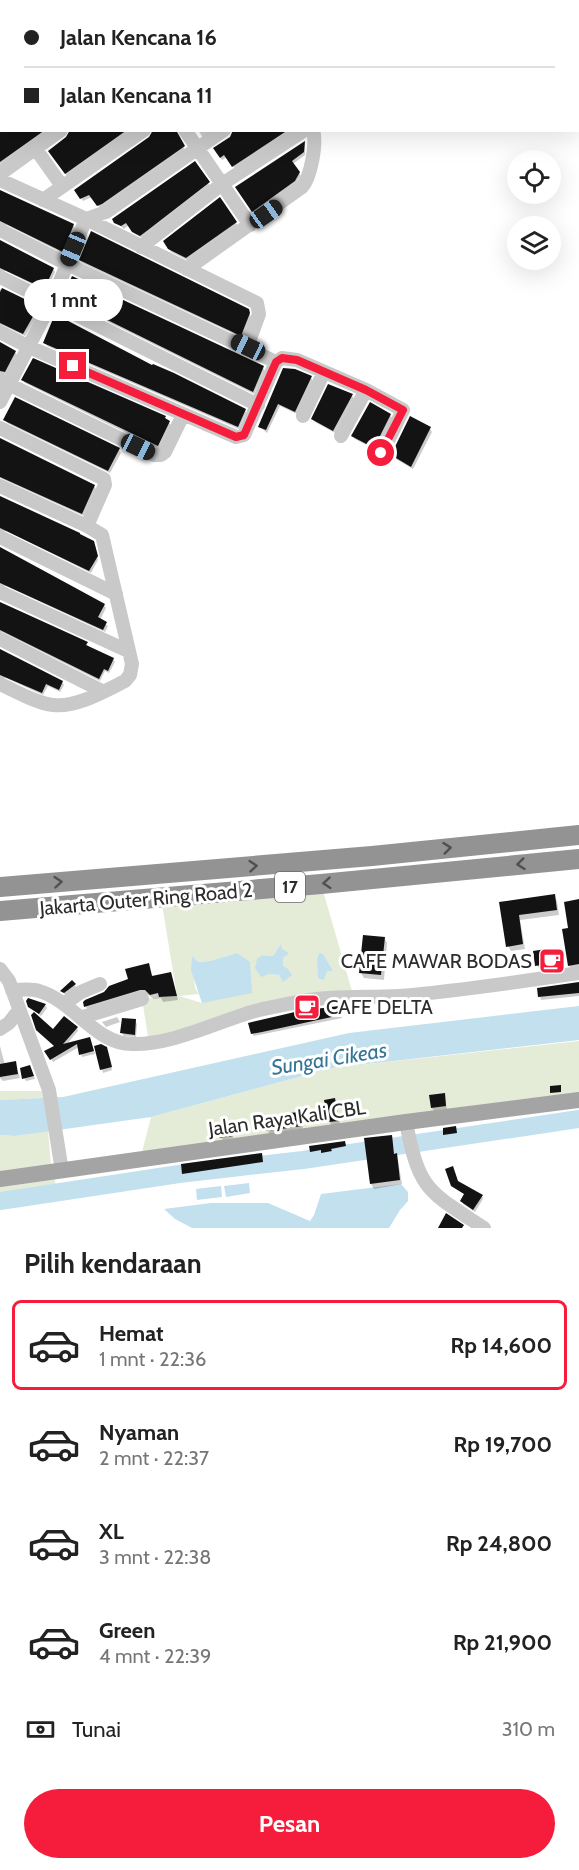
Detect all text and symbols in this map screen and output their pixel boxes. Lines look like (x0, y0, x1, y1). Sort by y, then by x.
text: Jalan Kencana 16 (60, 24, 217, 51)
text: Jalan Kencana 11 (60, 82, 213, 109)
map controls (507, 150, 561, 270)
button: locate (507, 150, 561, 204)
car (246, 196, 286, 232)
button: layers (507, 216, 561, 270)
car (58, 229, 88, 269)
callout: 1 mnt (23, 279, 122, 321)
text: 1 mnt (50, 288, 97, 312)
car (228, 331, 268, 363)
route end (59, 352, 86, 379)
car (118, 431, 158, 463)
route start (367, 439, 394, 466)
one-way arrow (442, 842, 451, 855)
one-way arrow (516, 857, 525, 870)
one-way arrow (248, 860, 257, 873)
road number: 17 (275, 872, 305, 902)
one-way arrow (54, 876, 63, 889)
one-way arrow (322, 876, 331, 889)
street label: Jakarta Outer Ring Road 2 (37, 878, 254, 920)
cafe icon: CAFE MAWAR BODAS (537, 946, 567, 976)
place label: CAFE MAWAR BODAS (341, 949, 532, 973)
cafe icon: CAFE DELTA (292, 992, 322, 1022)
place label: CAFE DELTA (326, 995, 434, 1019)
water label: Sungai Cikeas (269, 1037, 389, 1080)
street label: Jalan Raya Kali CBL (206, 1095, 367, 1141)
text: Pilih kendaraan (24, 1247, 202, 1280)
icon: car (27, 1318, 81, 1372)
text: Hemat (99, 1320, 164, 1347)
text: Rp 14,600 (451, 1332, 552, 1359)
text: 1 mnt · 22:36 (99, 1347, 206, 1371)
icon: car (27, 1417, 81, 1471)
text: Nyaman (99, 1419, 179, 1446)
text: Rp 19,700 (454, 1431, 552, 1458)
text: 2 mnt · 22:37 (99, 1446, 209, 1470)
icon: car (27, 1516, 81, 1570)
text: XL (99, 1518, 124, 1545)
text: Rp 24,800 (446, 1530, 552, 1557)
text: 3 mnt · 22:38 (99, 1545, 211, 1569)
icon: car (27, 1615, 81, 1669)
text: Green (99, 1617, 155, 1644)
text: Rp 21,900 (453, 1629, 552, 1656)
text: 4 mnt · 22:39 (99, 1644, 211, 1668)
icon: cash (24, 1713, 57, 1746)
text: Tunai (72, 1716, 121, 1743)
text: 310 m (502, 1717, 555, 1741)
button: Pesan (24, 1789, 555, 1858)

